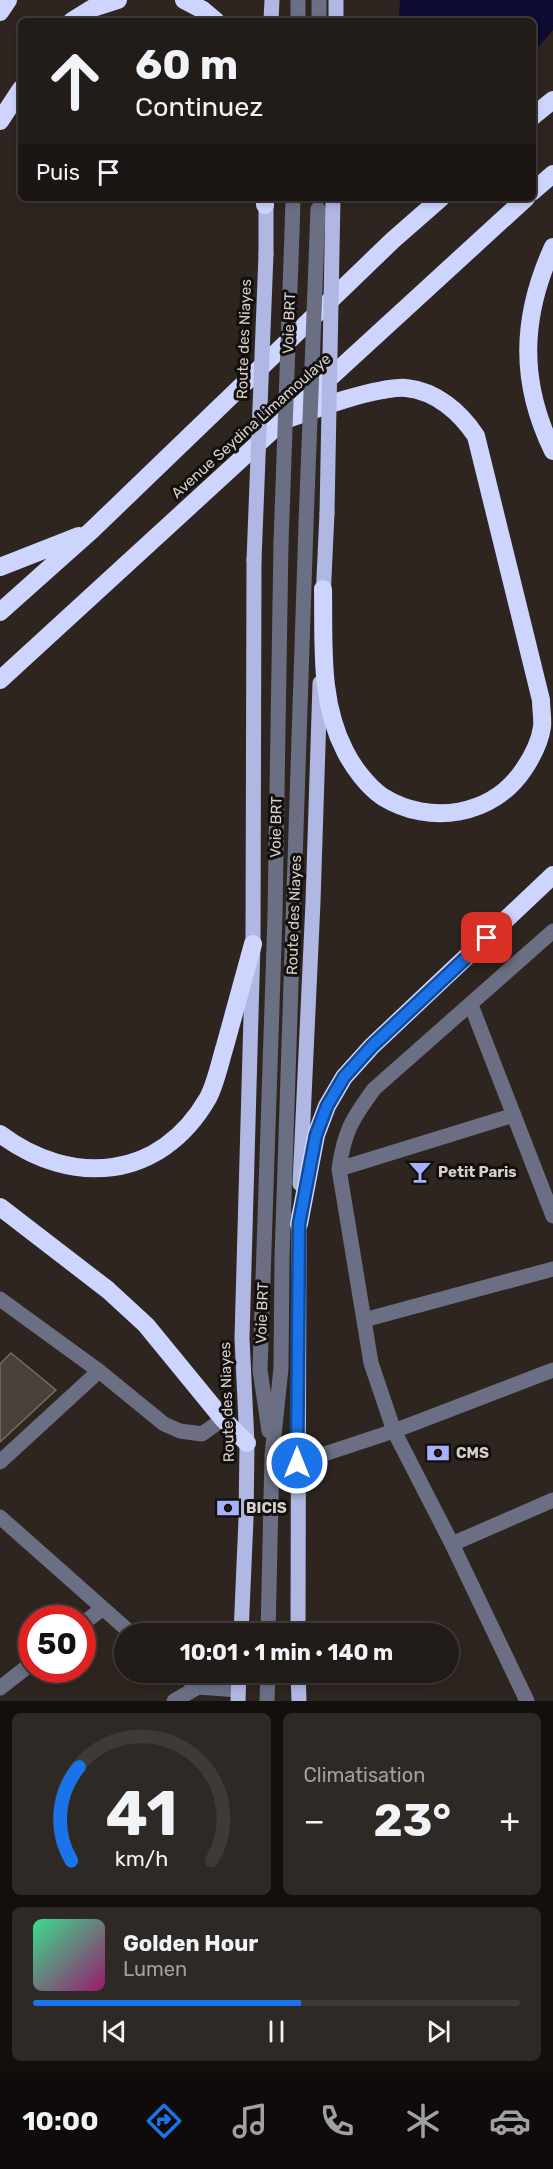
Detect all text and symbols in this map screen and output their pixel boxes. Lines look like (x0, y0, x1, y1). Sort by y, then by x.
text: 60 m (135, 40, 238, 90)
icon: ahead (36, 42, 114, 120)
text: Continuez (135, 91, 263, 123)
icon: arrive (92, 156, 125, 189)
text: Puis (36, 159, 80, 186)
street label: Route des Niayes (233, 278, 255, 399)
street label: Voie BRT (279, 292, 299, 354)
street label: Avenue Seydina Limamoulaye (168, 350, 334, 502)
street label: Voie BRT (266, 796, 286, 858)
street label: Route des Niayes (283, 854, 305, 975)
pin (461, 912, 512, 963)
icon: arrive (470, 921, 503, 954)
bar icon: Petit Paris (407, 1159, 433, 1185)
place label: Petit Paris (438, 1163, 517, 1181)
street label: Voie BRT (252, 1282, 272, 1344)
street label: Route des Niayes (216, 1341, 238, 1462)
position arrow (265, 1431, 329, 1495)
bank icon: CMS (425, 1440, 451, 1466)
place label: CMS (456, 1444, 489, 1462)
bank icon: BICIS (215, 1495, 241, 1521)
place label: BICIS (246, 1499, 287, 1517)
speed limit sign: 50 (18, 1605, 96, 1683)
text: 10:01 · 1 min · 140 m (180, 1639, 393, 1666)
text: Climatisation (304, 1763, 425, 1787)
text: 41 (105, 1777, 177, 1851)
text: 23° (373, 1794, 451, 1847)
text: − (304, 1801, 325, 1840)
text: + (499, 1801, 520, 1840)
text: km/h (114, 1846, 168, 1871)
text: Golden Hour (123, 1930, 258, 1957)
text: Lumen (123, 1957, 187, 1981)
icon: previous (98, 2015, 131, 2048)
icon: pause (260, 2015, 293, 2048)
icon: next (422, 2015, 455, 2048)
icon: directions (143, 2100, 185, 2142)
icon: music (229, 2100, 271, 2142)
icon: phone (316, 2100, 358, 2142)
icon: climate (402, 2100, 444, 2142)
icon: car (489, 2100, 531, 2142)
text: 10:00 (22, 2105, 99, 2137)

